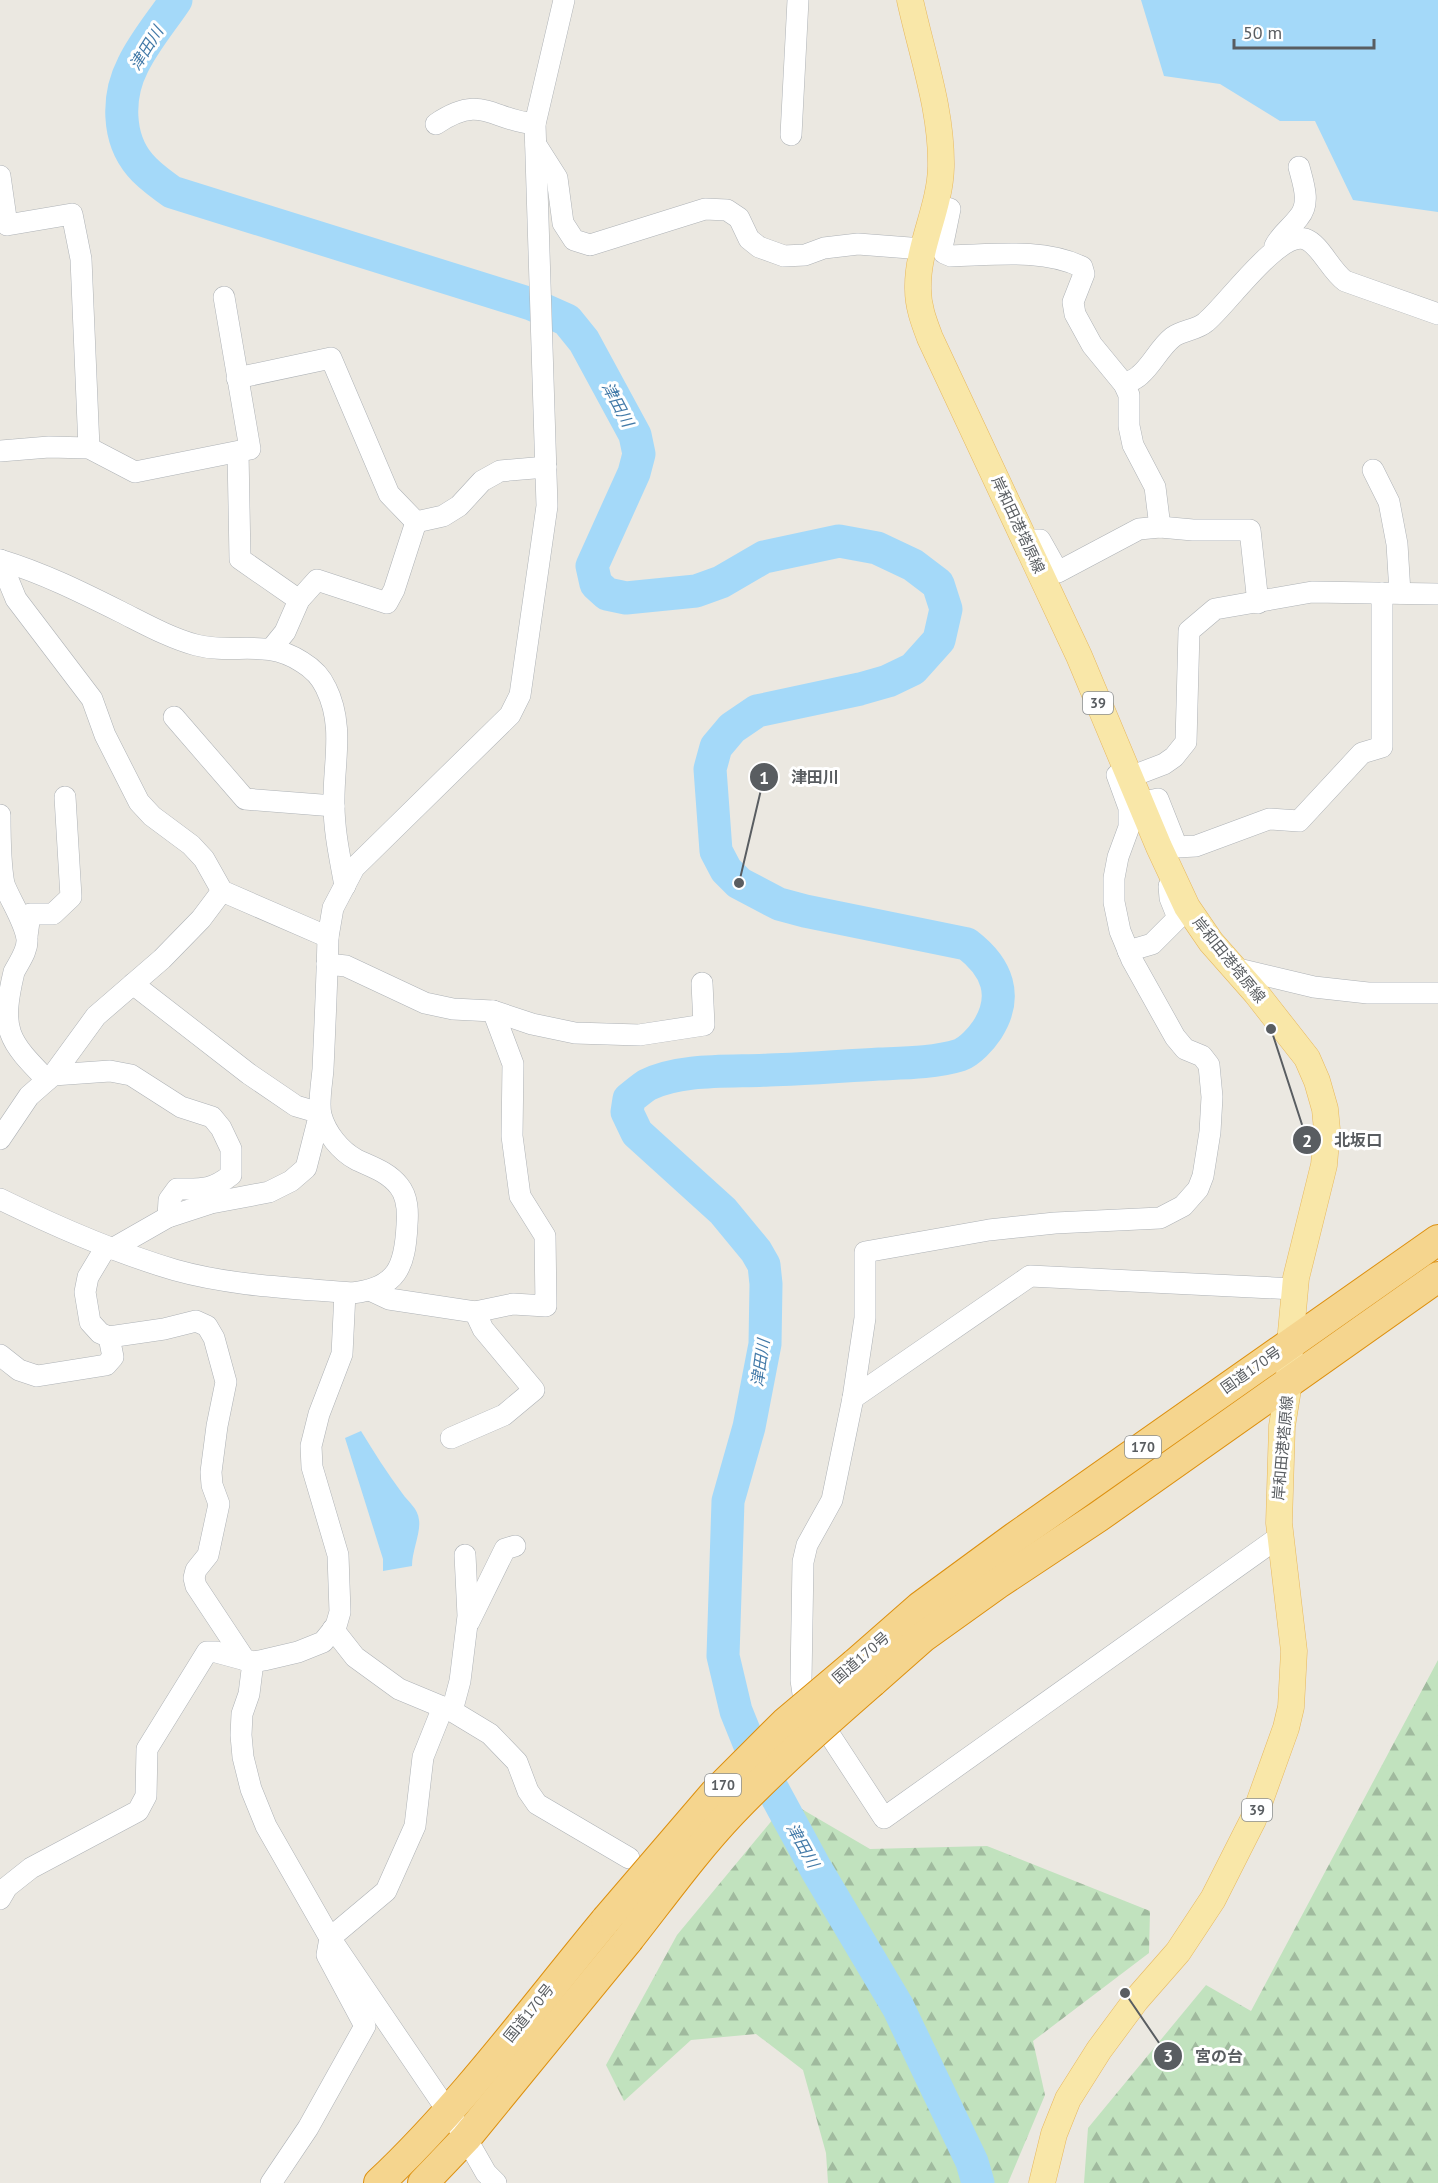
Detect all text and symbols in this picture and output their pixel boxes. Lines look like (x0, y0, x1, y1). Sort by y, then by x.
scale bar (1234, 12, 1374, 50)
water label: 津田川 (125, 21, 168, 74)
text: 50 m (1243, 21, 1282, 44)
water label: 津田川 (598, 378, 639, 432)
street label: 岸和田港塔原線 (988, 473, 1049, 576)
road number: 39 (1083, 692, 1113, 714)
callout: 津田川 (749, 760, 851, 794)
text: 1 (759, 766, 769, 789)
text: 津田川 (791, 767, 839, 787)
street label: 岸和田港塔原線 (1189, 913, 1270, 1006)
callout: 北坂口 (1292, 1123, 1394, 1157)
text: 2 (1302, 1129, 1312, 1152)
text: 北坂口 (1334, 1130, 1382, 1150)
water label: 津田川 (747, 1336, 774, 1388)
street label: 国道170号 (1217, 1342, 1285, 1397)
street label: 岸和田港塔原線 (1268, 1395, 1297, 1501)
road number: 170 (1125, 1436, 1161, 1458)
street label: 国道170号 (828, 1628, 893, 1688)
road number: 170 (705, 1774, 741, 1796)
road number: 39 (1242, 1799, 1272, 1821)
water label: 津田川 (783, 1819, 824, 1873)
street label: 国道170号 (499, 1980, 558, 2046)
callout: 宮の台 (1153, 2039, 1255, 2073)
text: 3 (1163, 2044, 1173, 2067)
text: 宮の台 (1195, 2046, 1243, 2066)

